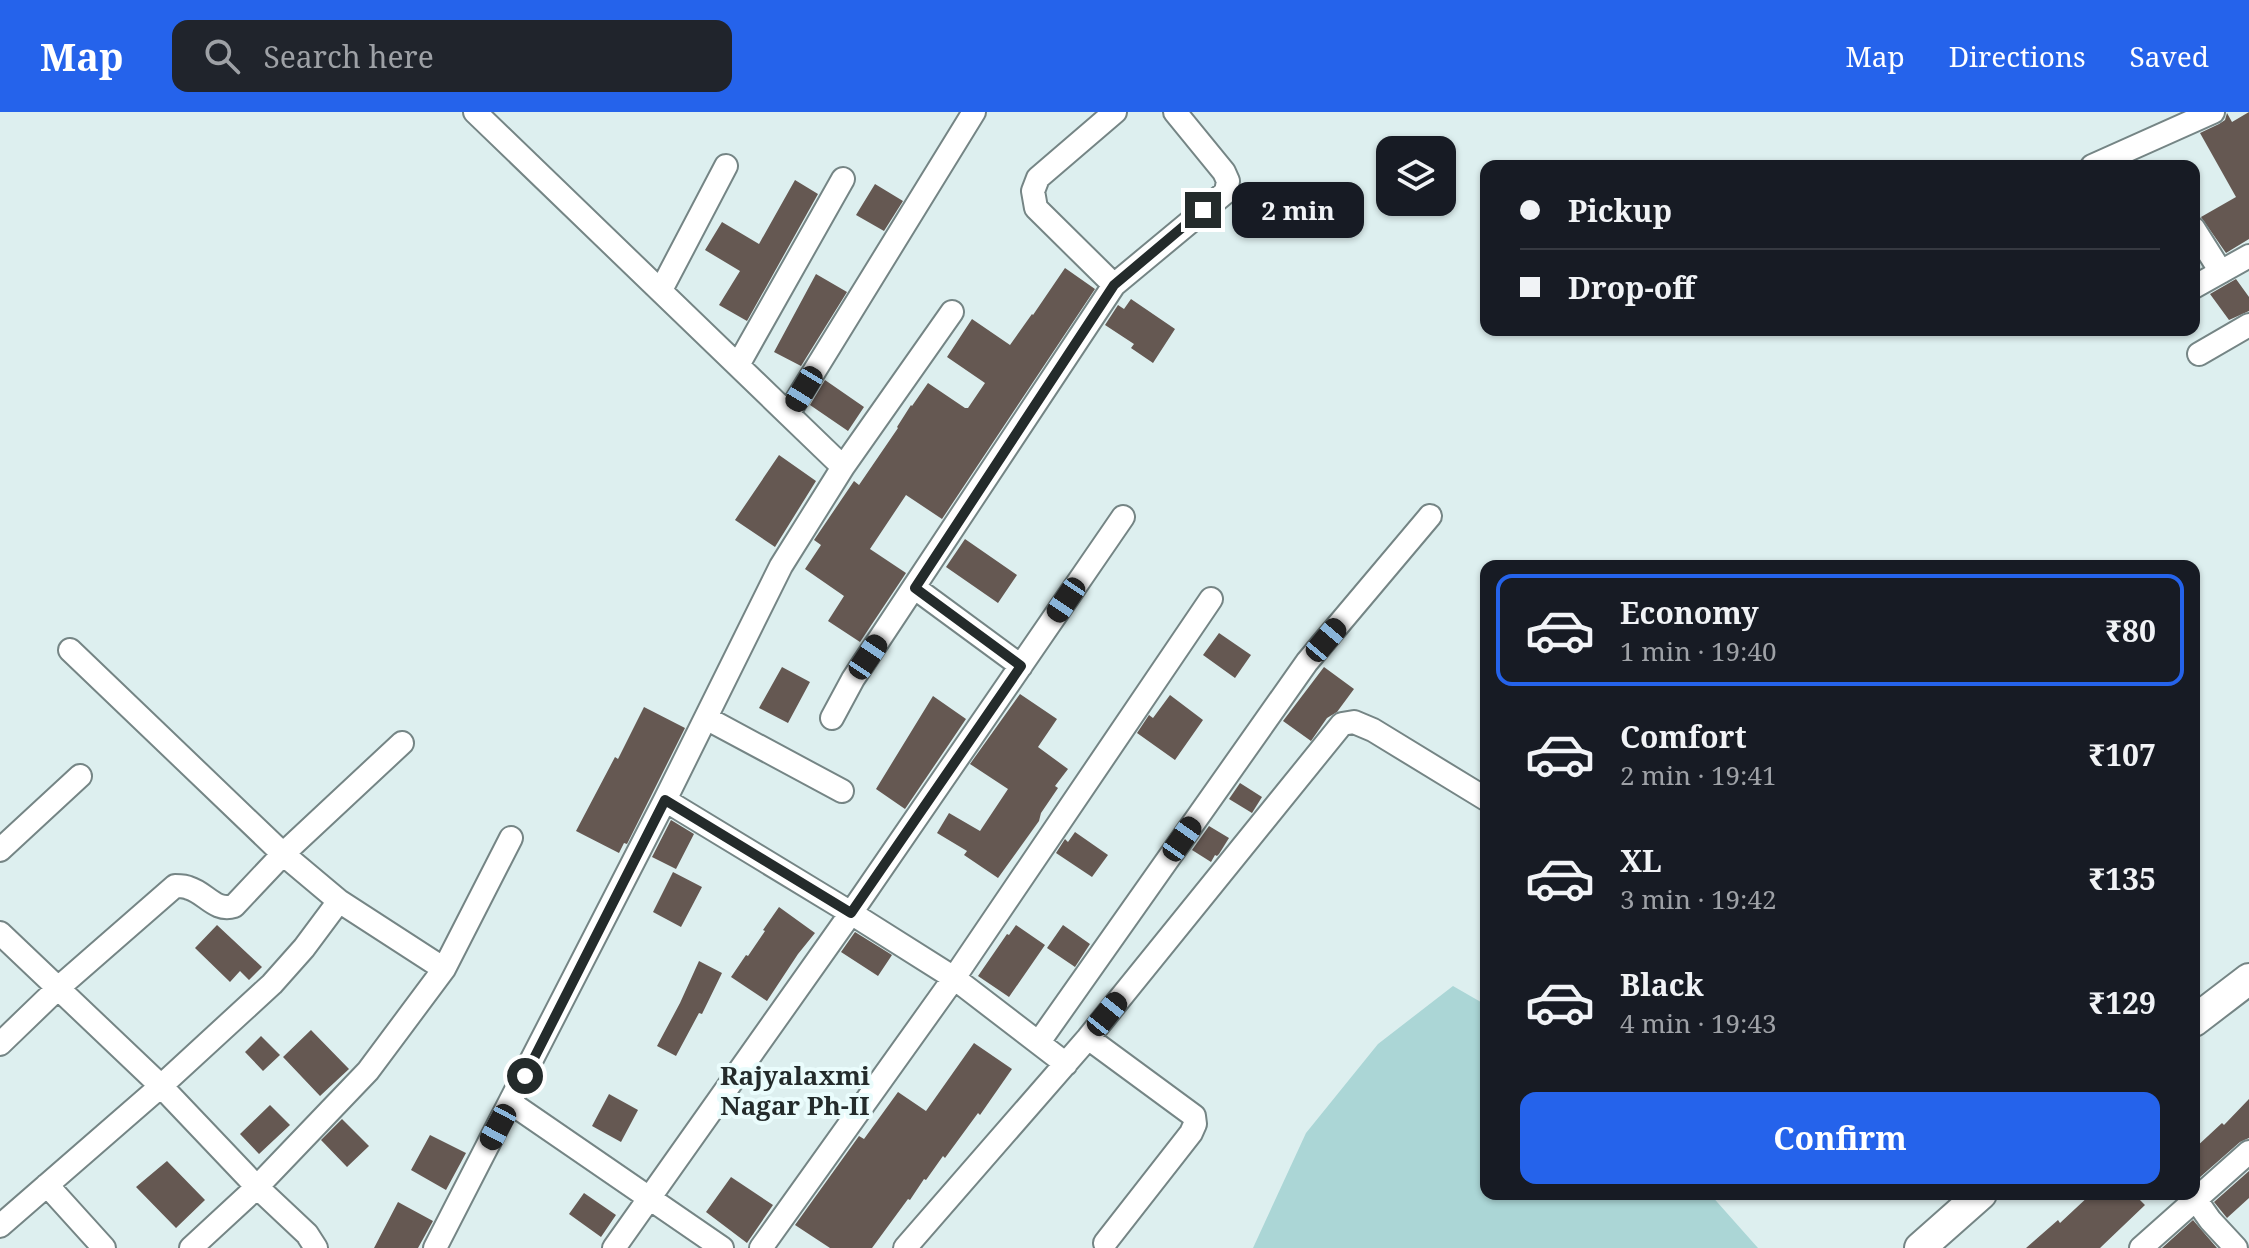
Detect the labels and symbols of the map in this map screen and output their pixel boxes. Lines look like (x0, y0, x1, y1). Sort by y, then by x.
callout: 2 min (1231, 182, 1363, 238)
route end (1185, 192, 1221, 228)
car (781, 362, 827, 416)
car (1043, 573, 1089, 627)
car (1301, 614, 1351, 666)
car (845, 630, 891, 684)
car (1158, 812, 1206, 866)
car (1083, 988, 1131, 1040)
district label: Rajyalaxmi Nagar Ph-II (720, 1057, 870, 1123)
route start (507, 1058, 543, 1094)
car (476, 1100, 520, 1154)

